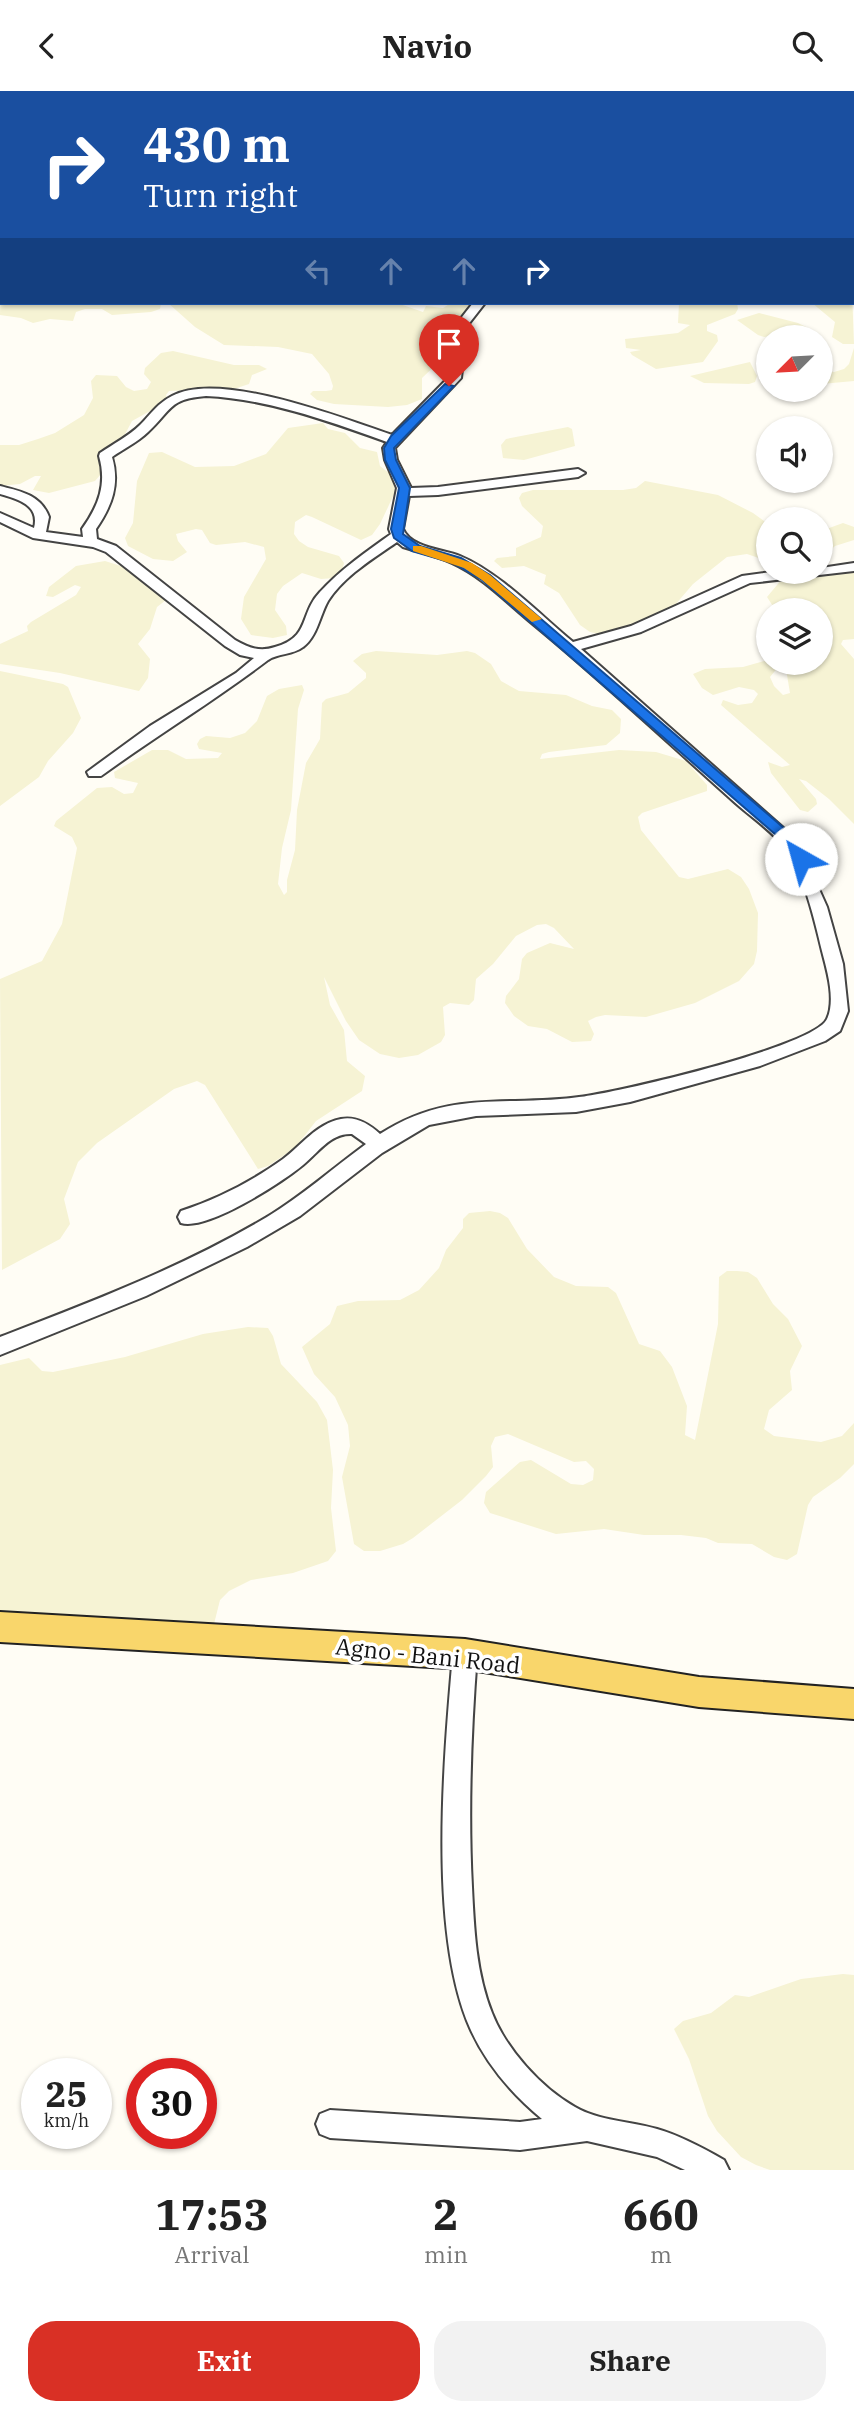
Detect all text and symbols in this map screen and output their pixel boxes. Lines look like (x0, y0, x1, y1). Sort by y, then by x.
text: Navio (382, 25, 472, 67)
icon: back (28, 27, 66, 65)
icon: search (788, 27, 826, 65)
text: 430 m (143, 112, 290, 175)
icon: right (28, 119, 119, 210)
text: Turn right (143, 174, 298, 216)
icon: left (299, 252, 337, 290)
icon: ahead (372, 252, 410, 290)
icon: ahead (445, 252, 483, 290)
icon: right (518, 252, 556, 290)
pin (419, 314, 479, 386)
icon: arrive (430, 325, 468, 363)
north arrow (756, 325, 833, 403)
map controls (756, 325, 833, 675)
button: sound (756, 416, 833, 493)
button: search (756, 507, 833, 584)
button: layers (756, 598, 833, 675)
position arrow (764, 822, 838, 896)
street label: Agno - Bani Road (334, 1630, 522, 1680)
speed limit sign: 30 (126, 2058, 217, 2149)
text: 25 (45, 2071, 88, 2117)
text: km/h (44, 2109, 89, 2132)
text: 17:53 (155, 2187, 269, 2242)
text: 2 (433, 2187, 459, 2242)
text: 660 (623, 2187, 699, 2242)
text: Arrival (175, 2239, 249, 2269)
text: min (424, 2239, 468, 2269)
text: m (650, 2239, 672, 2269)
button: Exit (28, 2321, 420, 2401)
button: Share (434, 2321, 826, 2401)

